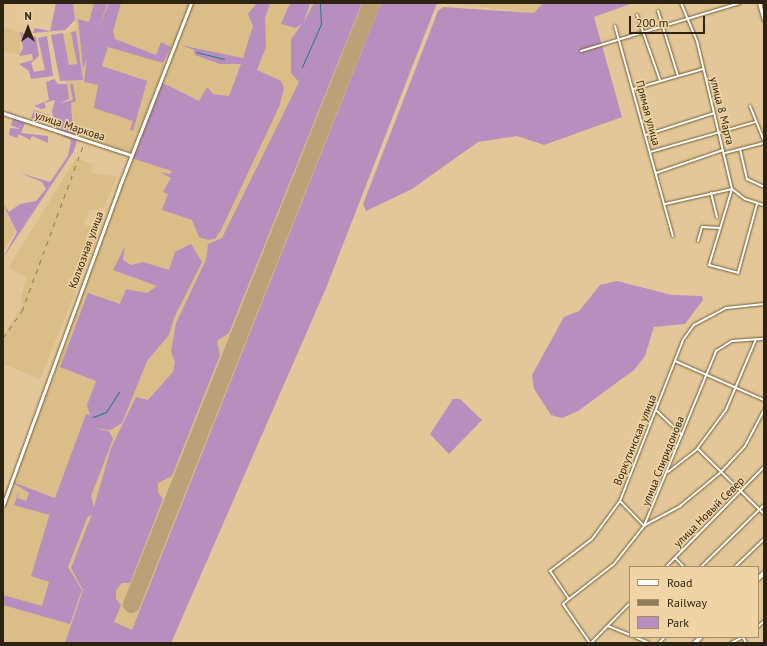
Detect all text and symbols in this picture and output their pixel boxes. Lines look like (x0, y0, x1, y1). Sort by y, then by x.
north arrow (8, 8, 48, 48)
scale bar (631, 8, 707, 34)
text: N (24, 9, 32, 23)
text: 200 m (636, 15, 669, 30)
street label: улица 8 Марта (707, 76, 737, 146)
street label: Прямая улица (633, 79, 663, 147)
street label: улица Маркова (33, 108, 107, 144)
street label: Колхозная улица (66, 210, 106, 290)
street label: Воркутинская улица (611, 393, 659, 487)
street label: улица Спиридонова (639, 414, 687, 508)
street label: улица Новый Север (671, 474, 747, 550)
legend (629, 566, 759, 638)
text: Road (667, 575, 692, 590)
text: Railway (667, 595, 707, 610)
text: Park (667, 615, 689, 630)

